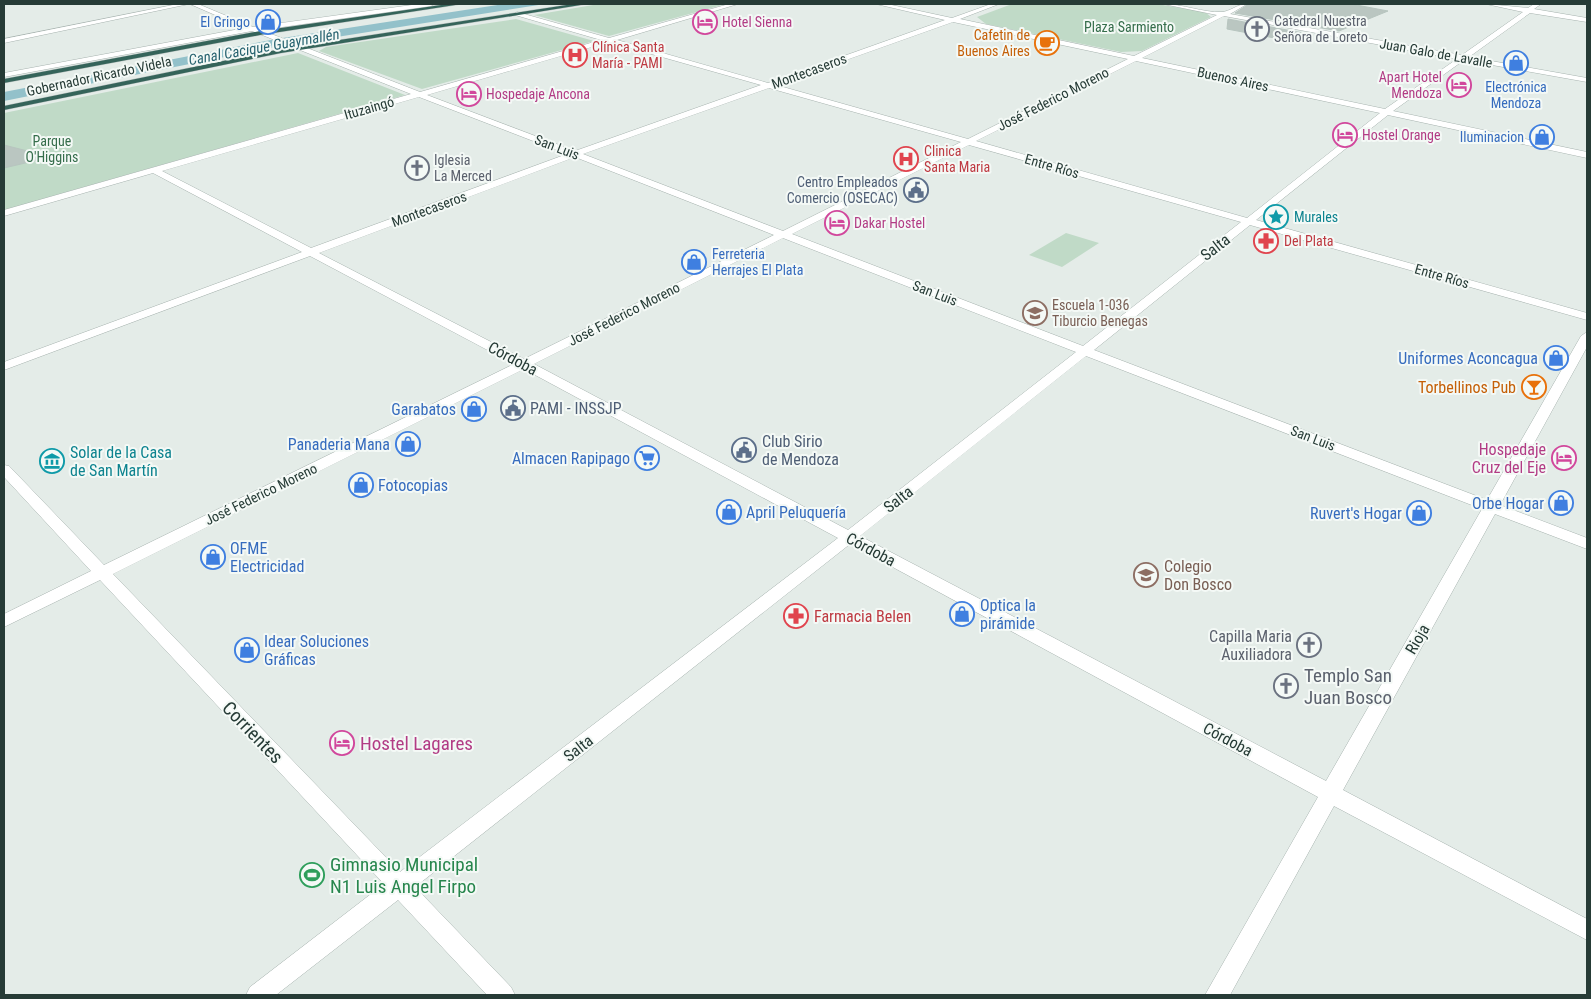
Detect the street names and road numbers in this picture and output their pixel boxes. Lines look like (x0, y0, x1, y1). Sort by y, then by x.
street label: Juan Galo de Lavalle (1378, 35, 1494, 71)
street label: Montecaseros (769, 50, 849, 92)
street label: Gobernador Ricardo Videla (25, 53, 173, 99)
street label: José Federico Moreno (995, 64, 1111, 134)
street label: Buenos Aires (1196, 64, 1270, 94)
street label: Ituzaingó (342, 93, 396, 123)
street label: San Luis (532, 131, 582, 163)
street label: Entre Ríos (1023, 151, 1081, 181)
street label: Montecaseros (389, 188, 469, 230)
street label: Salta (1197, 230, 1234, 265)
street label: Entre Ríos (1413, 261, 1471, 291)
street label: San Luis (910, 277, 960, 309)
street label: José Federico Moreno (566, 279, 682, 349)
street label: Córdoba (485, 338, 541, 379)
street label: San Luis (1288, 422, 1338, 454)
street label: José Federico Moreno (202, 460, 320, 528)
street label: Salta (880, 482, 917, 517)
street label: Córdoba (843, 529, 899, 570)
street label: Rioja (1401, 621, 1434, 658)
street label: Corrientes (217, 696, 288, 768)
street label: Córdoba (1200, 719, 1256, 760)
street label: Salta (560, 731, 597, 766)

